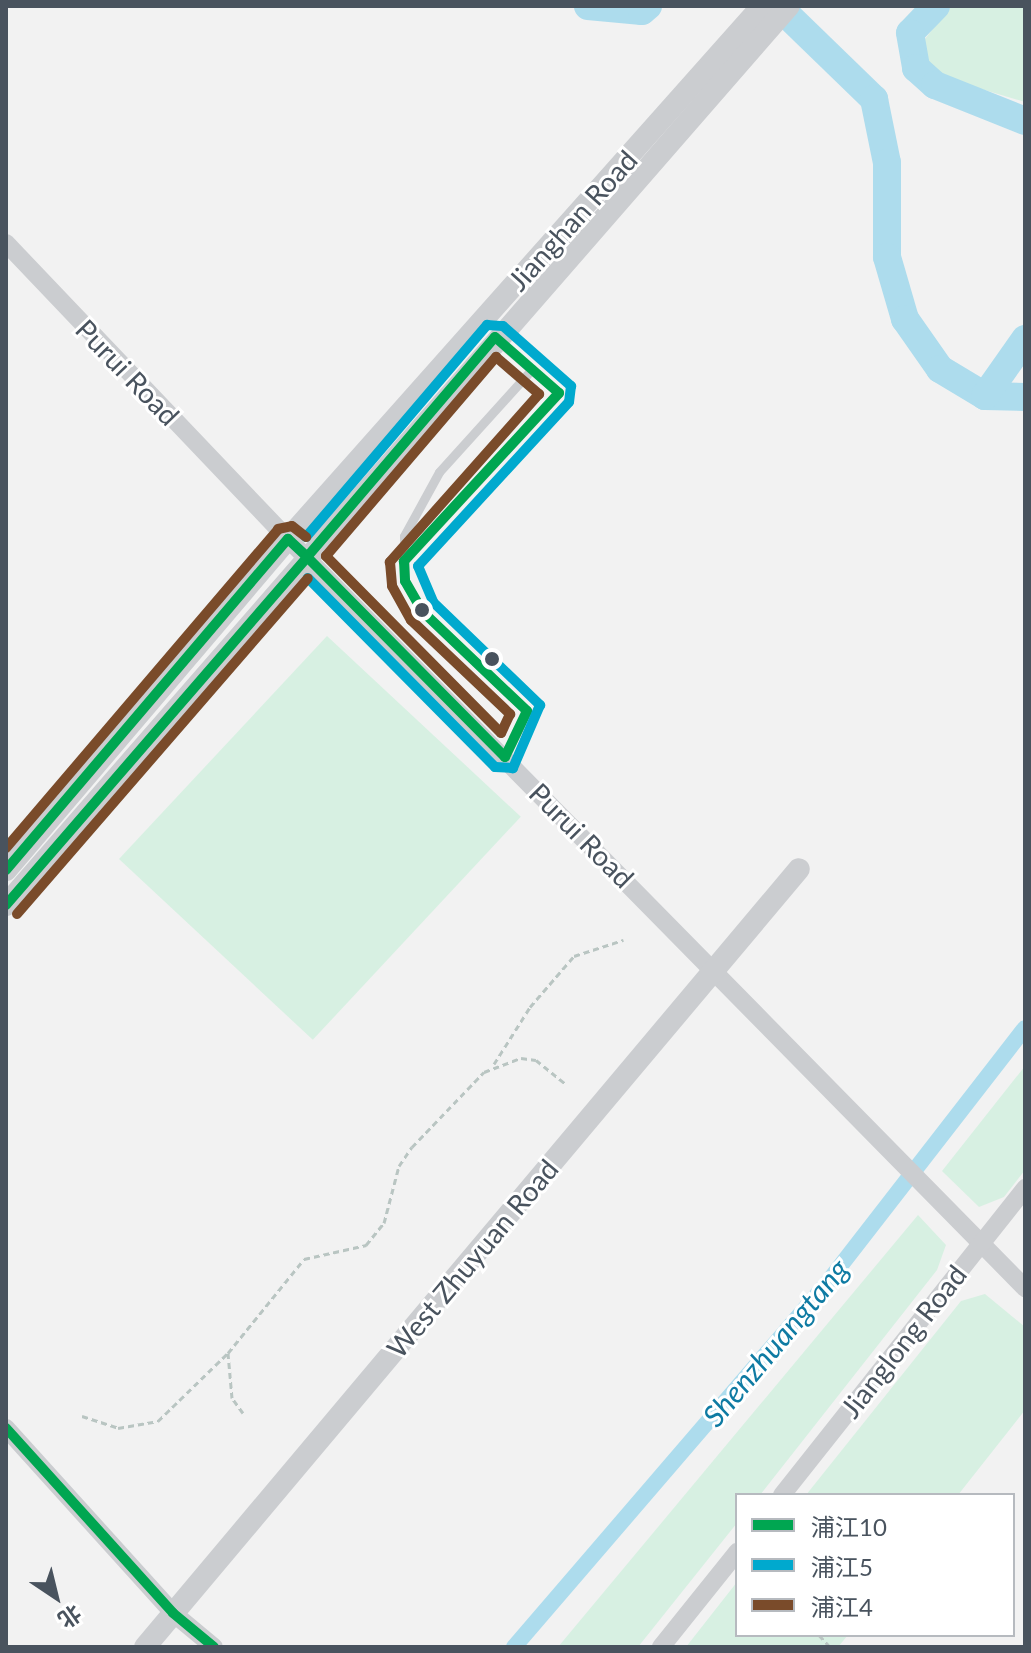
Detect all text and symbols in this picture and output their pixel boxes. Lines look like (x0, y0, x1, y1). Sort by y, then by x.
street label: Jianghan Road (500, 143, 644, 297)
street label: Purui Road (69, 312, 187, 432)
unlabelled marker (414, 602, 430, 618)
unlabelled marker (484, 651, 500, 667)
street label: Purui Road (523, 776, 641, 894)
street label: West Zhuyuan Road (379, 1152, 565, 1364)
water label: Shenzhuangtang (695, 1251, 855, 1433)
street label: Jianglong Road (833, 1258, 973, 1424)
legend (735, 1493, 1015, 1637)
text: 浦江10 (811, 1512, 887, 1541)
text: 浦江5 (811, 1552, 873, 1581)
north arrow (16, 1557, 96, 1637)
text: 浦江4 (811, 1592, 873, 1621)
text: 北 (53, 1600, 87, 1634)

